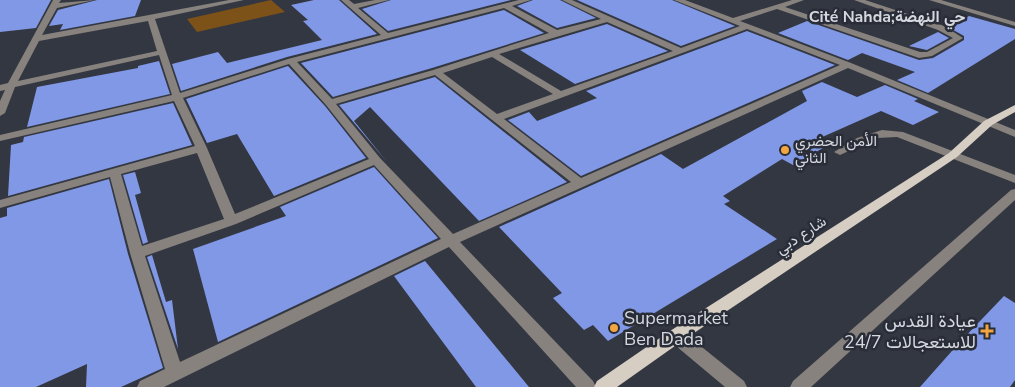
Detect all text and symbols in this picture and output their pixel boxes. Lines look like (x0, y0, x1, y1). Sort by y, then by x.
district label: Cité Nahda;حي النهضة (809, 6, 965, 30)
place label: الأمن الحضري الثاني (795, 131, 877, 171)
marker: الأمن الحضري الثاني (779, 144, 791, 156)
street label: شارع دبي (772, 211, 832, 261)
place label: Supermarket Ben Dada (624, 306, 728, 351)
place label: عيادة القدس للاستعجالات 24/7 (844, 309, 976, 354)
marker: Supermarket Ben Dada (608, 322, 620, 334)
marker: عيادة القدس للاستعجالات 24/7 (980, 324, 994, 338)

